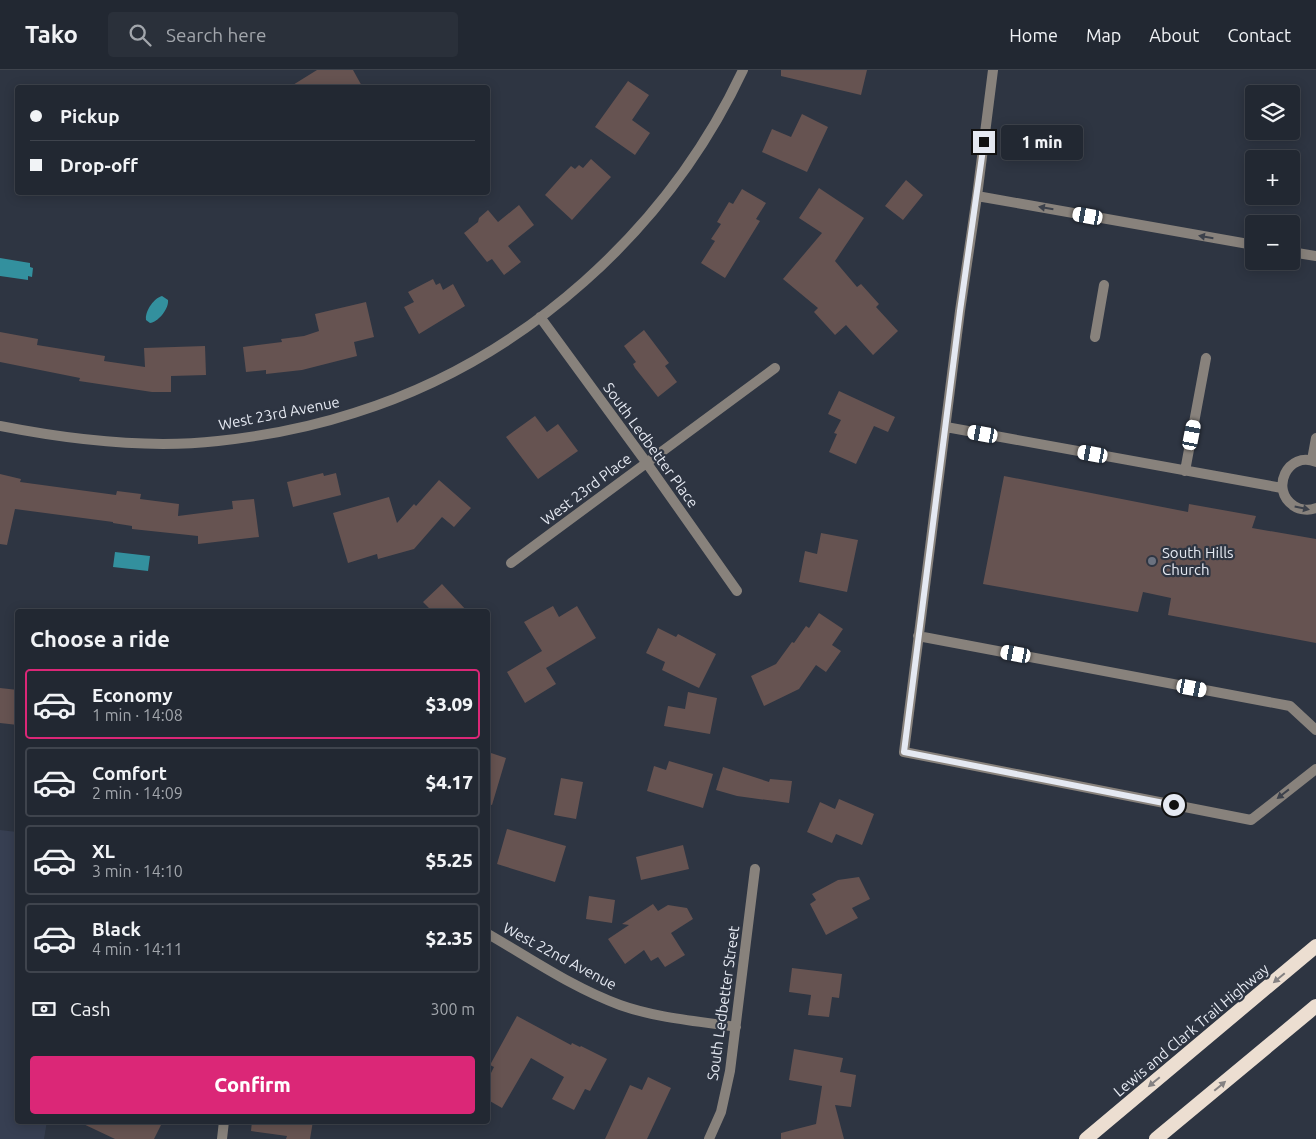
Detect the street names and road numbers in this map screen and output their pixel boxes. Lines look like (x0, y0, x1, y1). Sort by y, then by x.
street label: South Ledbetter Place (600, 379, 702, 511)
street label: West 23rd Avenue (217, 393, 341, 433)
street label: West 23rd Place (538, 450, 634, 528)
street label: West 22nd Avenue (500, 919, 620, 993)
street label: South Ledbetter Street (704, 925, 742, 1081)
street label: Lewis and Clark Trail Highway (1110, 960, 1272, 1100)

